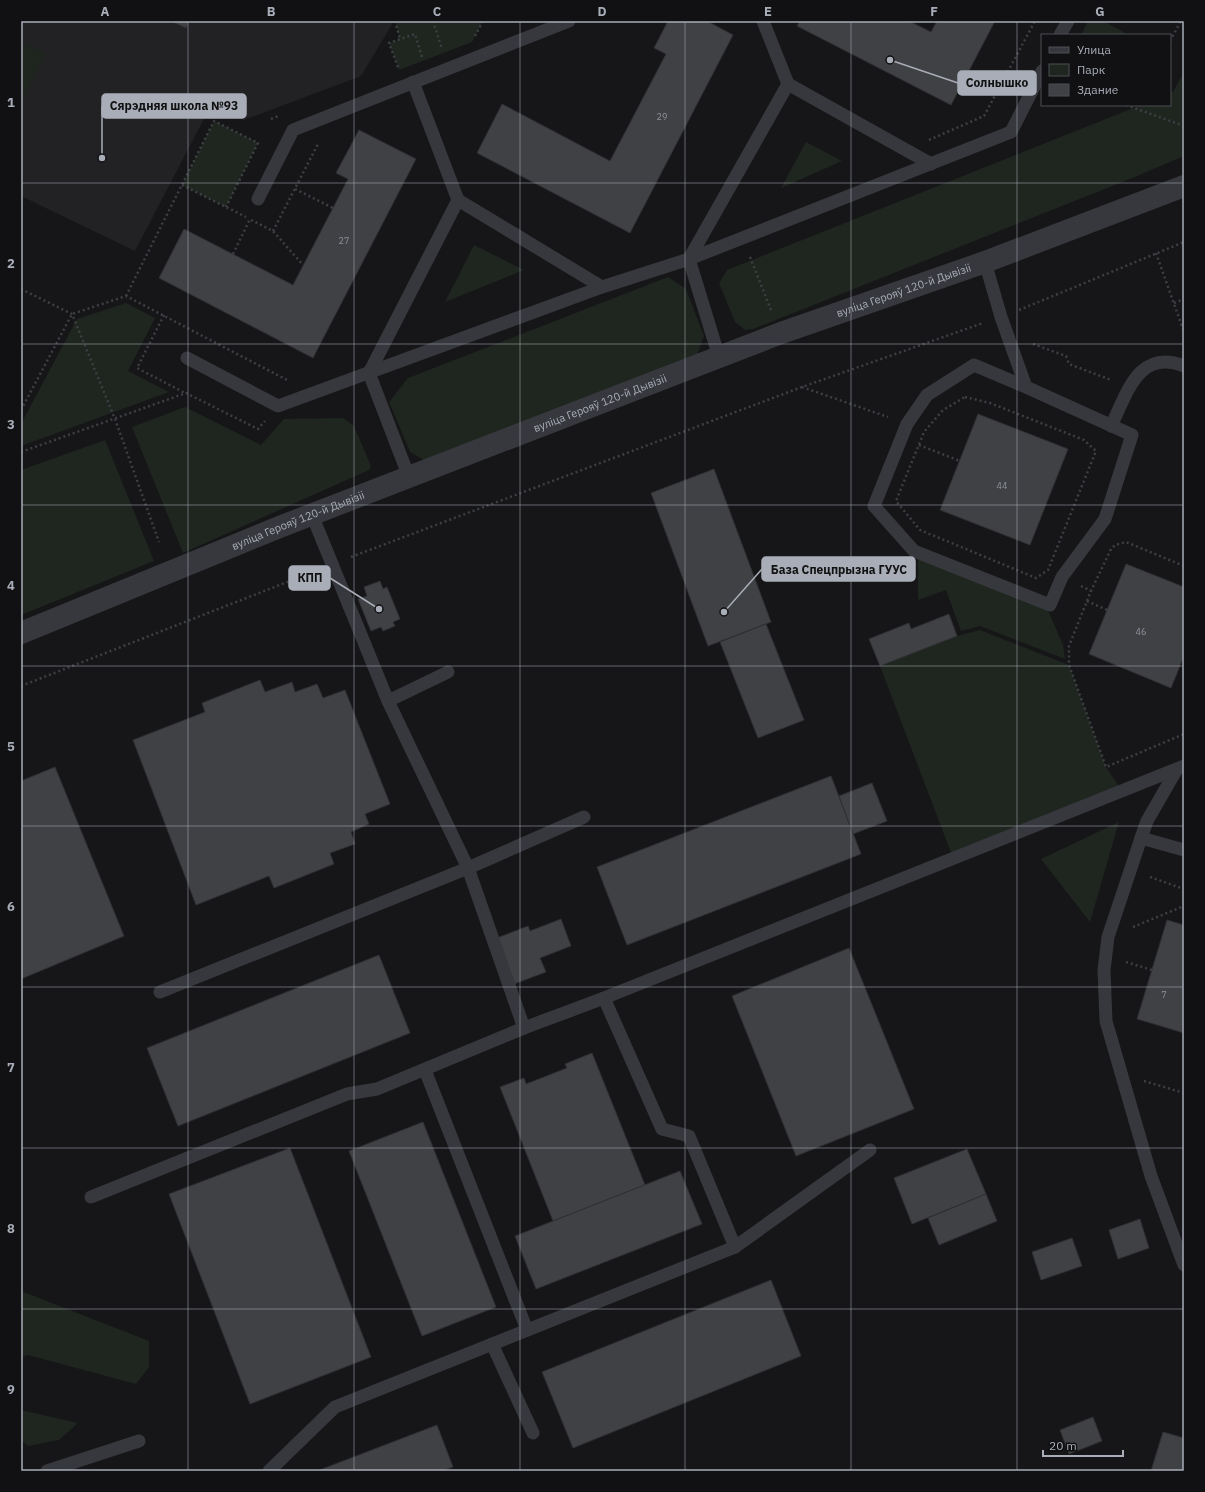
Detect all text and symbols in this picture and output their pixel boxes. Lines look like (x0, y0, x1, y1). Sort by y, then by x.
text: A (101, 3, 110, 20)
text: B (267, 3, 276, 20)
text: C (433, 3, 442, 20)
text: D (597, 3, 607, 20)
text: E (764, 3, 772, 20)
text: F (930, 3, 938, 20)
text: G (1095, 3, 1105, 20)
legend (1041, 34, 1171, 106)
text: Улица (1077, 42, 1111, 57)
text: Парк (1077, 62, 1106, 77)
callout: Солнышко (958, 71, 1036, 95)
text: Солнышко (966, 75, 1029, 90)
text: Здание (1077, 82, 1119, 97)
text: 1 (7, 94, 15, 111)
callout: Сярэдняя школа №93 (102, 94, 246, 118)
text: Сярэдняя школа №93 (110, 98, 238, 113)
house number: 29 (657, 111, 667, 122)
house number: 27 (339, 235, 349, 246)
text: 2 (7, 255, 15, 272)
street label: вуліца Герояў 120-й Дывізіі (834, 260, 973, 320)
street label: вуліца Герояў 120-й Дывізіі (531, 371, 669, 435)
text: 3 (7, 416, 15, 433)
house number: 44 (997, 480, 1007, 491)
street label: вуліца Герояў 120-й Дывізіі (229, 488, 366, 553)
callout: База Спецпрызна ГУУС (762, 557, 915, 581)
text: База Спецпрызна ГУУС (771, 562, 907, 577)
callout: КПП (289, 566, 330, 590)
text: КПП (297, 570, 323, 585)
text: 4 (7, 577, 15, 594)
house number: 46 (1136, 626, 1146, 637)
text: 5 (7, 738, 15, 755)
text: 6 (7, 898, 15, 915)
house number: 7 (1161, 989, 1167, 1000)
text: 7 (7, 1059, 15, 1076)
text: 8 (7, 1220, 15, 1237)
text: 9 (7, 1381, 15, 1398)
scale bar (1043, 1432, 1123, 1458)
text: 20 m (1049, 1438, 1077, 1453)

